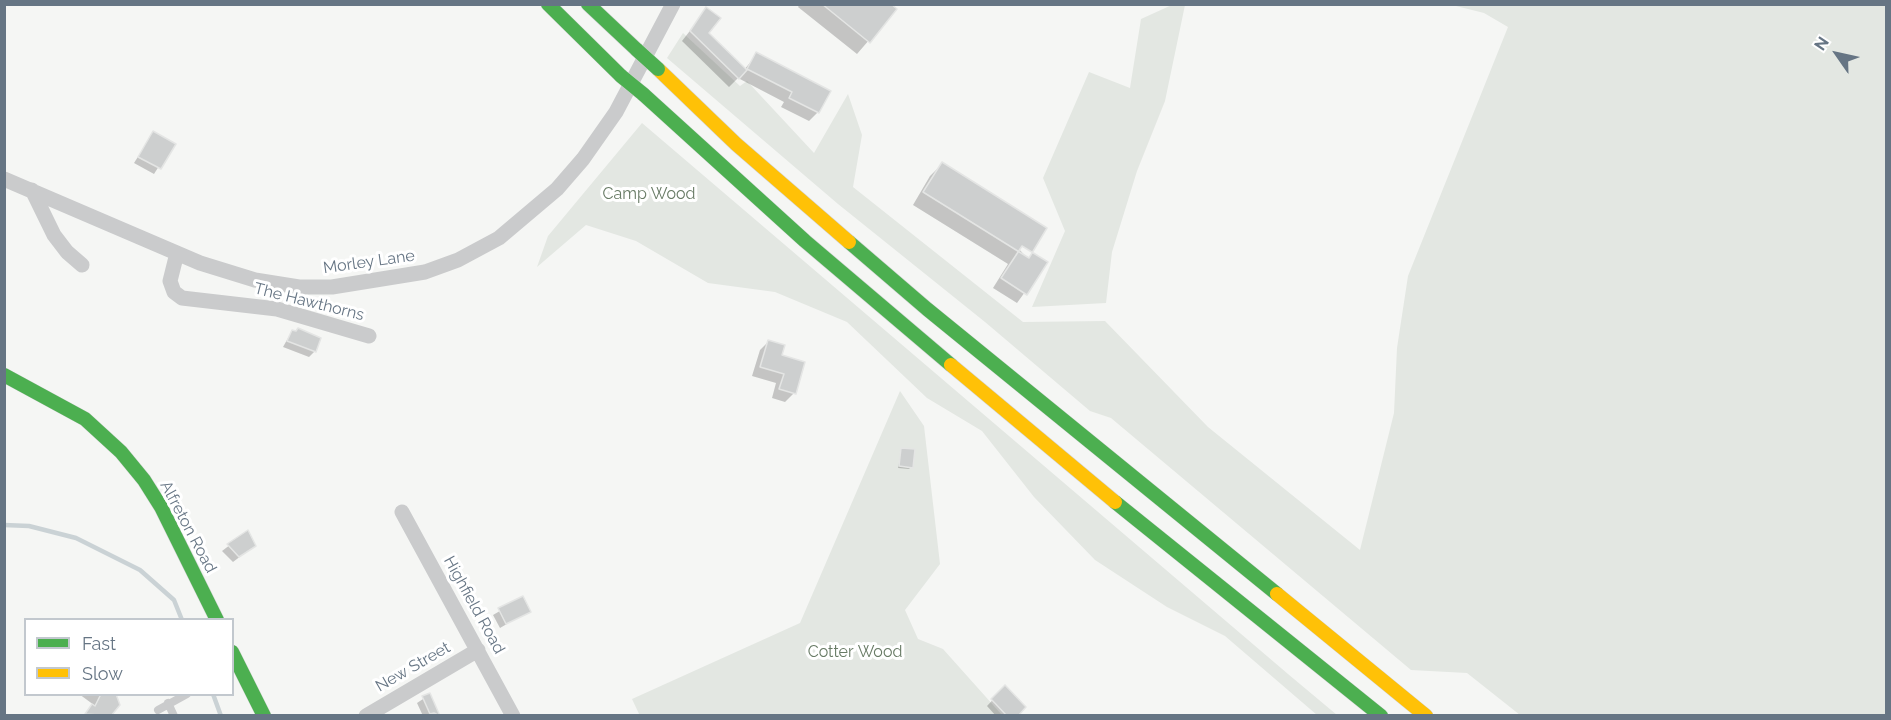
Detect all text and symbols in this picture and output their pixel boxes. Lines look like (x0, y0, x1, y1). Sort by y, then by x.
north arrow (1807, 24, 1867, 84)
text: N (1810, 33, 1833, 54)
park label: Camp Wood (602, 184, 696, 204)
street label: Morley Lane (322, 246, 416, 278)
street label: The Hawthorns (252, 279, 366, 325)
street label: Alfreton Road (156, 478, 220, 576)
street label: Highfield Road (439, 553, 509, 657)
legend (24, 618, 234, 696)
text: Fast (82, 633, 116, 654)
street label: New Street (372, 638, 454, 696)
park label: Cotter Wood (808, 642, 902, 662)
text: Slow (82, 663, 123, 684)

